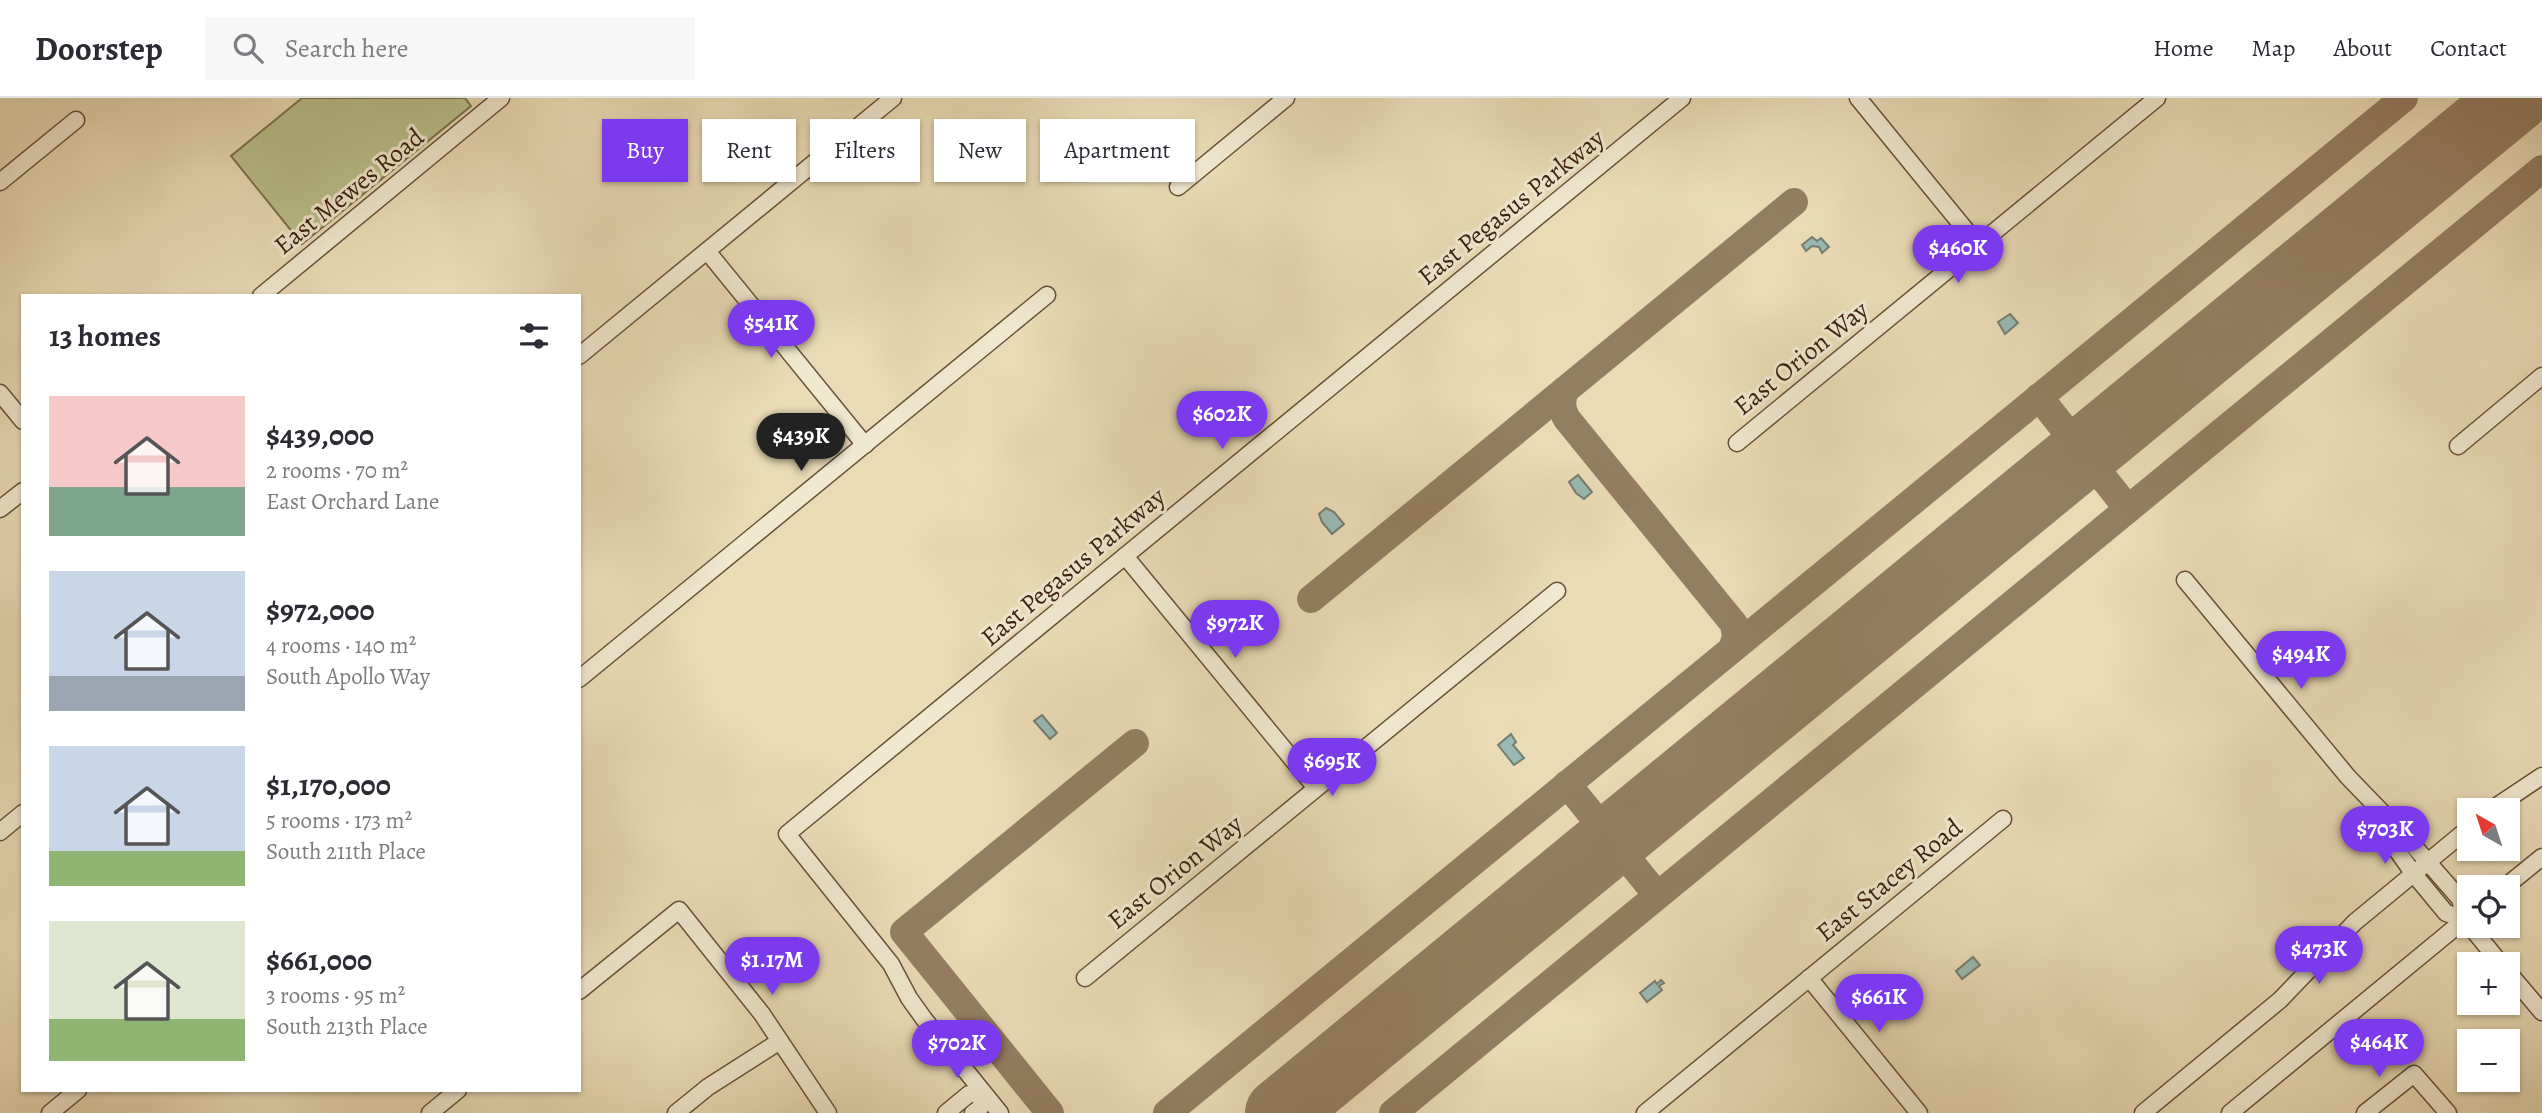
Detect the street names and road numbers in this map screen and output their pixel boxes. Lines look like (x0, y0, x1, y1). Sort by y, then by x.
street label: East Mewes Road (267, 120, 431, 262)
street label: East Pegasus Parkway (1410, 121, 1612, 293)
street label: East Orion Way (1726, 292, 1876, 423)
street label: East Pegasus Parkway (973, 479, 1173, 655)
street label: East Orion Way (1100, 806, 1250, 937)
street label: East Stacey Road (1809, 810, 1970, 950)

